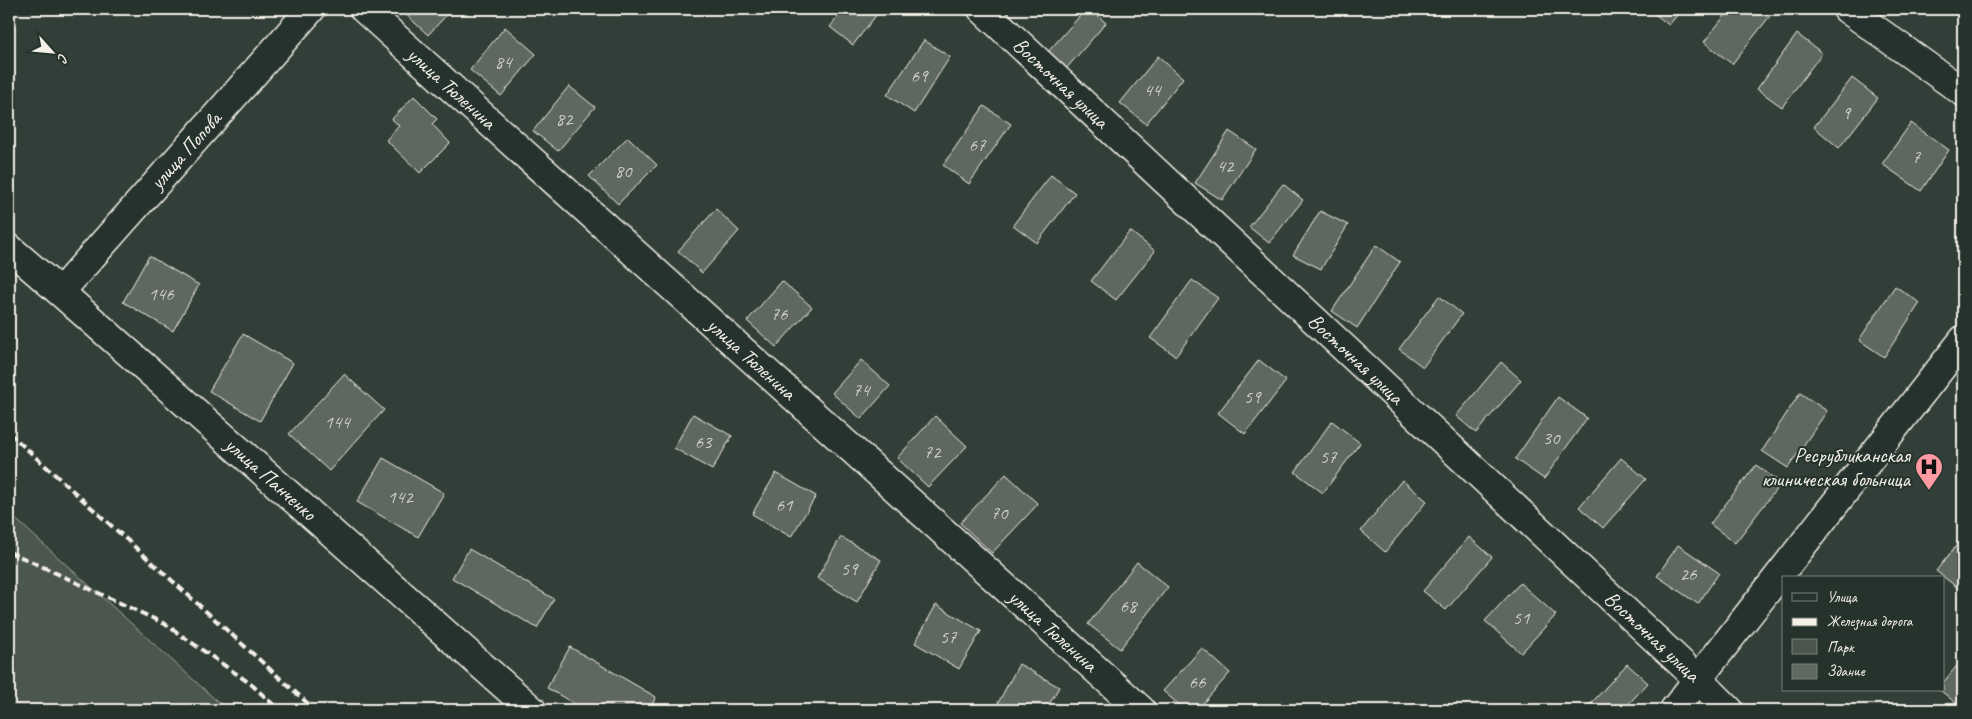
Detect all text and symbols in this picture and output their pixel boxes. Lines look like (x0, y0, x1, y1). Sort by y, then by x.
north arrow (28, 28, 78, 78)
street label: Восточная улица (1008, 32, 1115, 135)
street label: улица Тюленина (400, 40, 503, 136)
house number: 84 (494, 50, 514, 74)
text: С (53, 51, 72, 66)
house number: 69 (910, 64, 929, 88)
house number: 44 (1143, 78, 1163, 102)
house number: 9 (1842, 101, 1852, 125)
street label: улица Попова (143, 105, 228, 196)
house number: 82 (555, 107, 574, 131)
house number: 67 (968, 133, 987, 157)
house number: 7 (1912, 145, 1922, 169)
house number: 42 (1216, 154, 1235, 178)
house number: 80 (614, 159, 633, 183)
house number: 146 (148, 282, 175, 306)
house number: 76 (770, 302, 789, 326)
street label: Восточная улица (1303, 308, 1410, 411)
street label: улица Тюленина (700, 311, 803, 407)
house number: 74 (852, 378, 872, 402)
house number: 59 (1243, 385, 1262, 409)
house number: 144 (324, 410, 352, 434)
house number: 30 (1542, 426, 1561, 450)
street label: улица Панченко (218, 430, 323, 527)
house number: 63 (694, 430, 713, 454)
house number: 72 (923, 440, 942, 464)
place label: Ресрубликанская клиническая больница (1762, 442, 1912, 492)
house number: 57 (1319, 445, 1338, 469)
hospital icon: Ресрубликанская клиническая больница (1914, 452, 1944, 491)
house number: 142 (387, 485, 414, 509)
house number: 61 (775, 493, 794, 517)
house number: 70 (990, 501, 1009, 525)
house number: 59 (840, 557, 859, 581)
house number: 26 (1679, 562, 1698, 586)
legend (1782, 576, 1944, 692)
street label: улица Тюленина (1002, 583, 1104, 679)
street label: Восточная улица (1599, 585, 1707, 689)
text: Улица (1827, 588, 1858, 607)
house number: 68 (1119, 594, 1139, 618)
house number: 51 (1512, 606, 1531, 630)
text: Железная дорога (1827, 612, 1914, 631)
house number: 57 (939, 625, 958, 649)
text: Парк (1827, 638, 1855, 657)
text: Здание (1827, 662, 1866, 681)
house number: 66 (1188, 670, 1207, 694)

